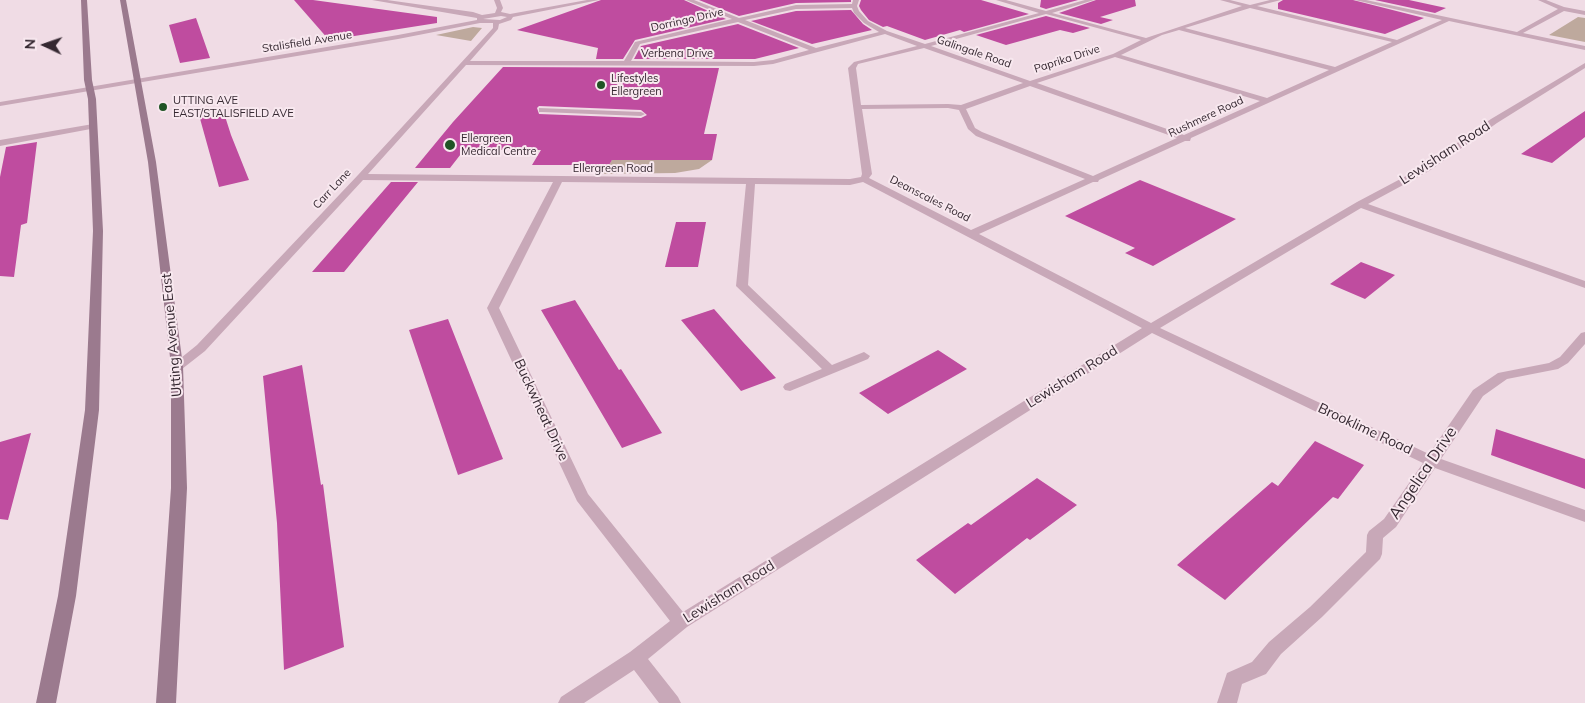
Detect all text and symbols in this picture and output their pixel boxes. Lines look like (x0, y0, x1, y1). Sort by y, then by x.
street label: Dorringo Drive (650, 5, 724, 35)
north arrow (20, 20, 70, 70)
street label: Stalisfield Avenue (261, 28, 353, 56)
street label: Galingale Road (935, 33, 1013, 71)
text: N (21, 38, 39, 50)
street label: Paprika Drive (1032, 42, 1102, 76)
street label: Verbena Drive (641, 47, 713, 61)
place label: Lifestyles Ellergreen (611, 72, 662, 98)
marker: Lifestyles Ellergreen (595, 79, 607, 91)
place label: UTTING AVE EAST/STALISFIELD AVE (173, 94, 294, 120)
street label: Rushmere Road (1166, 94, 1246, 140)
marker: UTTING AVE EAST/STALISFIELD AVE (157, 101, 169, 113)
street label: Lewisham Road (1397, 118, 1493, 188)
place label: Ellergreen Medical Centre (461, 132, 536, 158)
marker: Ellergreen Medical Centre (443, 138, 457, 152)
street label: Ellergreen Road (573, 162, 653, 176)
street label: Carr Lane (310, 166, 354, 212)
street label: Deanscales Road (888, 173, 972, 225)
street label: Utting Avenue East (158, 272, 186, 398)
street label: Lewisham Road (1023, 342, 1121, 412)
street label: Buckwheat Drive (510, 356, 572, 464)
street label: Brooklime Road (1315, 400, 1415, 458)
street label: Angelica Drive (1385, 423, 1461, 523)
street label: Lewisham Road (680, 557, 778, 627)

